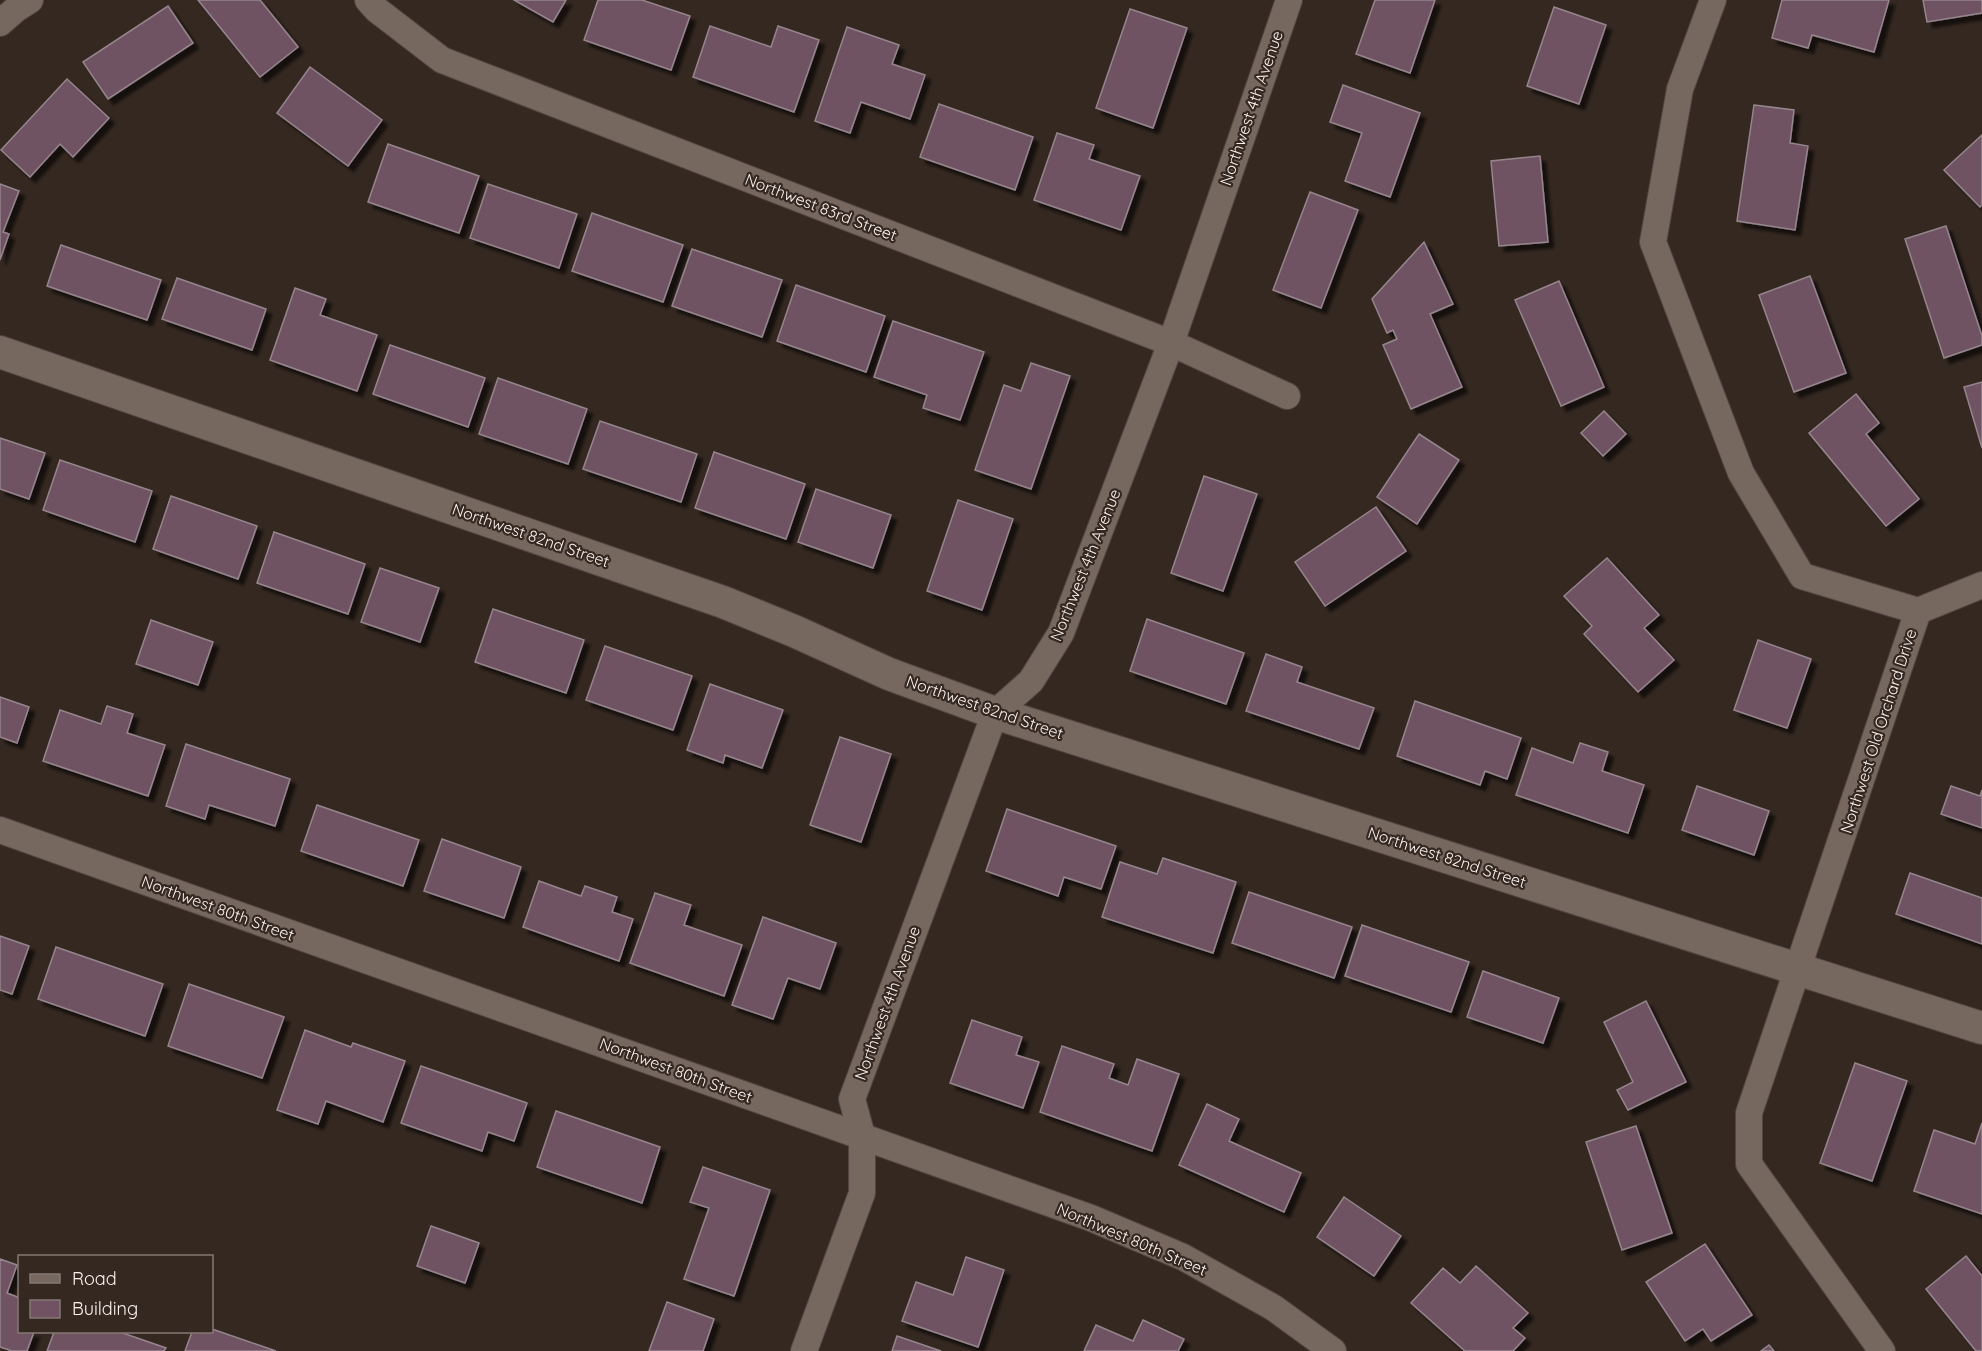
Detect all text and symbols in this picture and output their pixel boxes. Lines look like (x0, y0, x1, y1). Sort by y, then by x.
street label: Northwest 4th Avenue (1215, 28, 1287, 188)
street label: Northwest 83rd Street (742, 169, 900, 245)
street label: Northwest 4th Avenue (1045, 486, 1125, 644)
street label: Northwest 82nd Street (450, 499, 612, 571)
street label: Northwest Old Orchard Drive (1835, 626, 1921, 836)
street label: Northwest 82nd Street (904, 671, 1066, 743)
street label: Northwest 82nd Street (1365, 822, 1529, 892)
street label: Northwest 80th Street (139, 871, 297, 945)
street label: Northwest 4th Avenue (850, 923, 924, 1083)
street label: Northwest 80th Street (597, 1033, 755, 1107)
street label: Northwest 80th Street (1054, 1198, 1210, 1280)
legend (18, 1255, 213, 1333)
text: Road (72, 1267, 117, 1290)
text: Building (72, 1297, 138, 1320)

